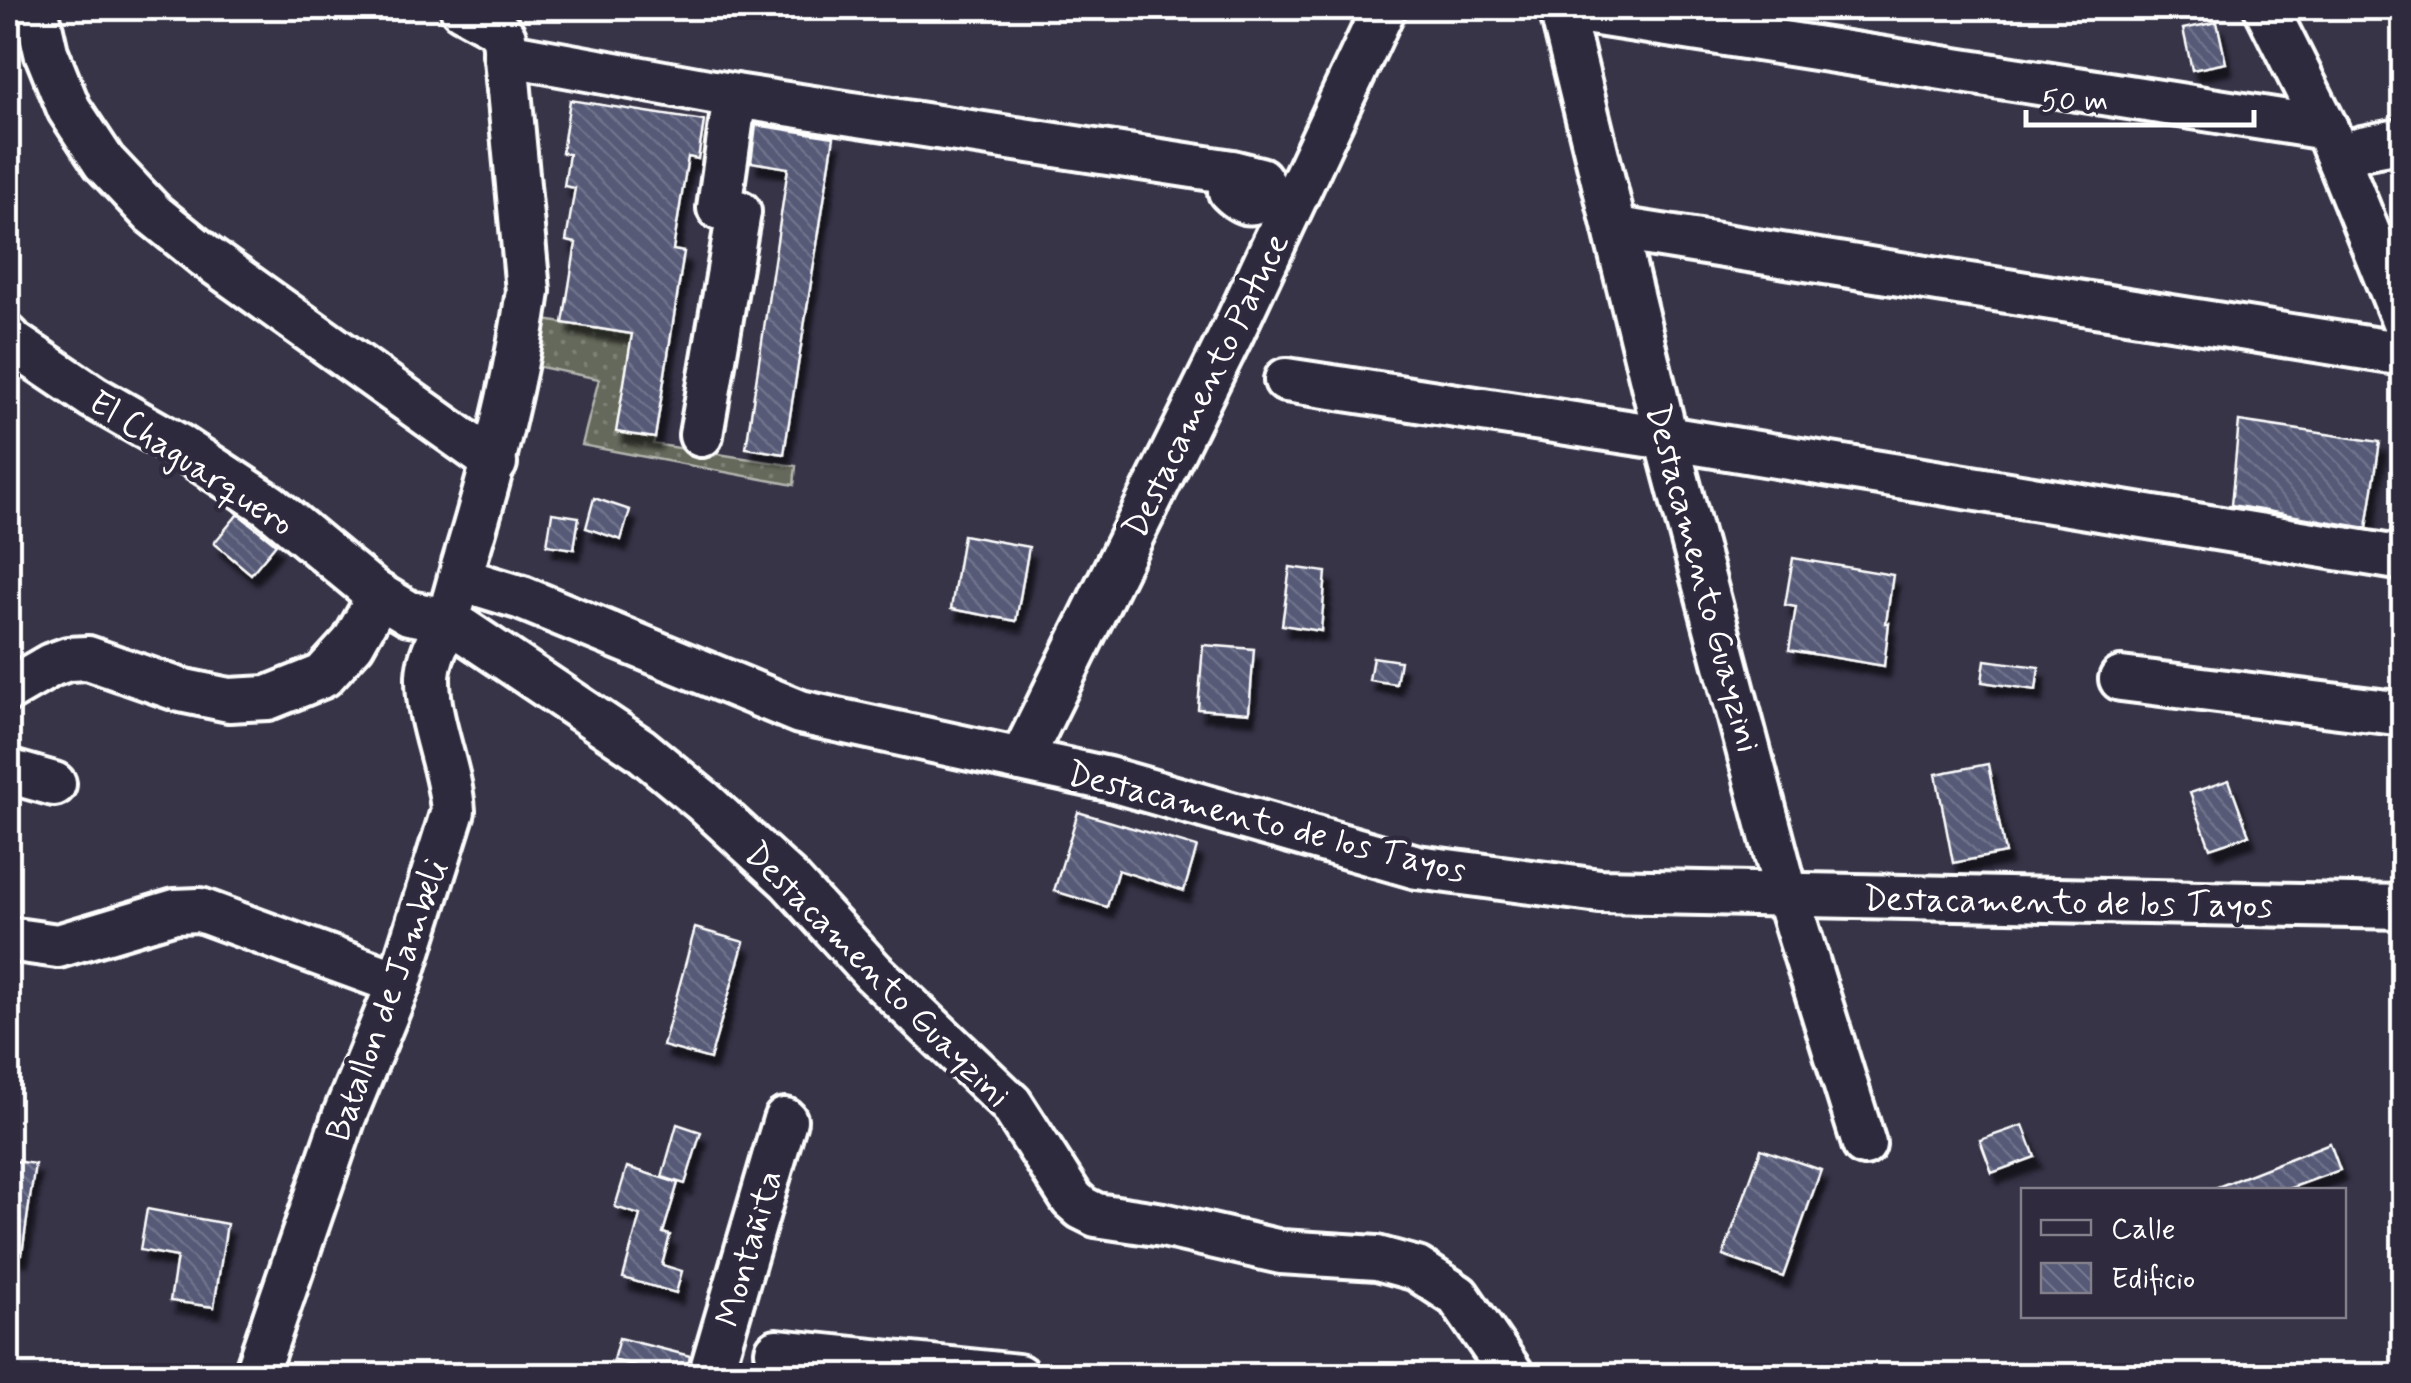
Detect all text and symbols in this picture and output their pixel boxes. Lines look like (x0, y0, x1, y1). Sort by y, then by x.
scale bar (2026, 65, 2254, 127)
text: 50 m (2041, 82, 2108, 121)
street label: Destacamento Patuce (1113, 226, 1301, 546)
street label: El Chaguarquero (79, 380, 302, 547)
street label: Destacamento Guayzini (1633, 399, 1771, 758)
street label: Destacamento de los Tayos (1062, 751, 1471, 895)
street label: Destacamento Guayzini (733, 832, 1020, 1119)
street label: Batallon de Jambeli (316, 853, 460, 1148)
street label: Destacamento de los Tayos (1863, 876, 2273, 930)
street label: Montañita (706, 1165, 794, 1332)
legend (2021, 1188, 2346, 1318)
text: Calle (2111, 1210, 2176, 1249)
text: Edificio (2111, 1260, 2195, 1299)

